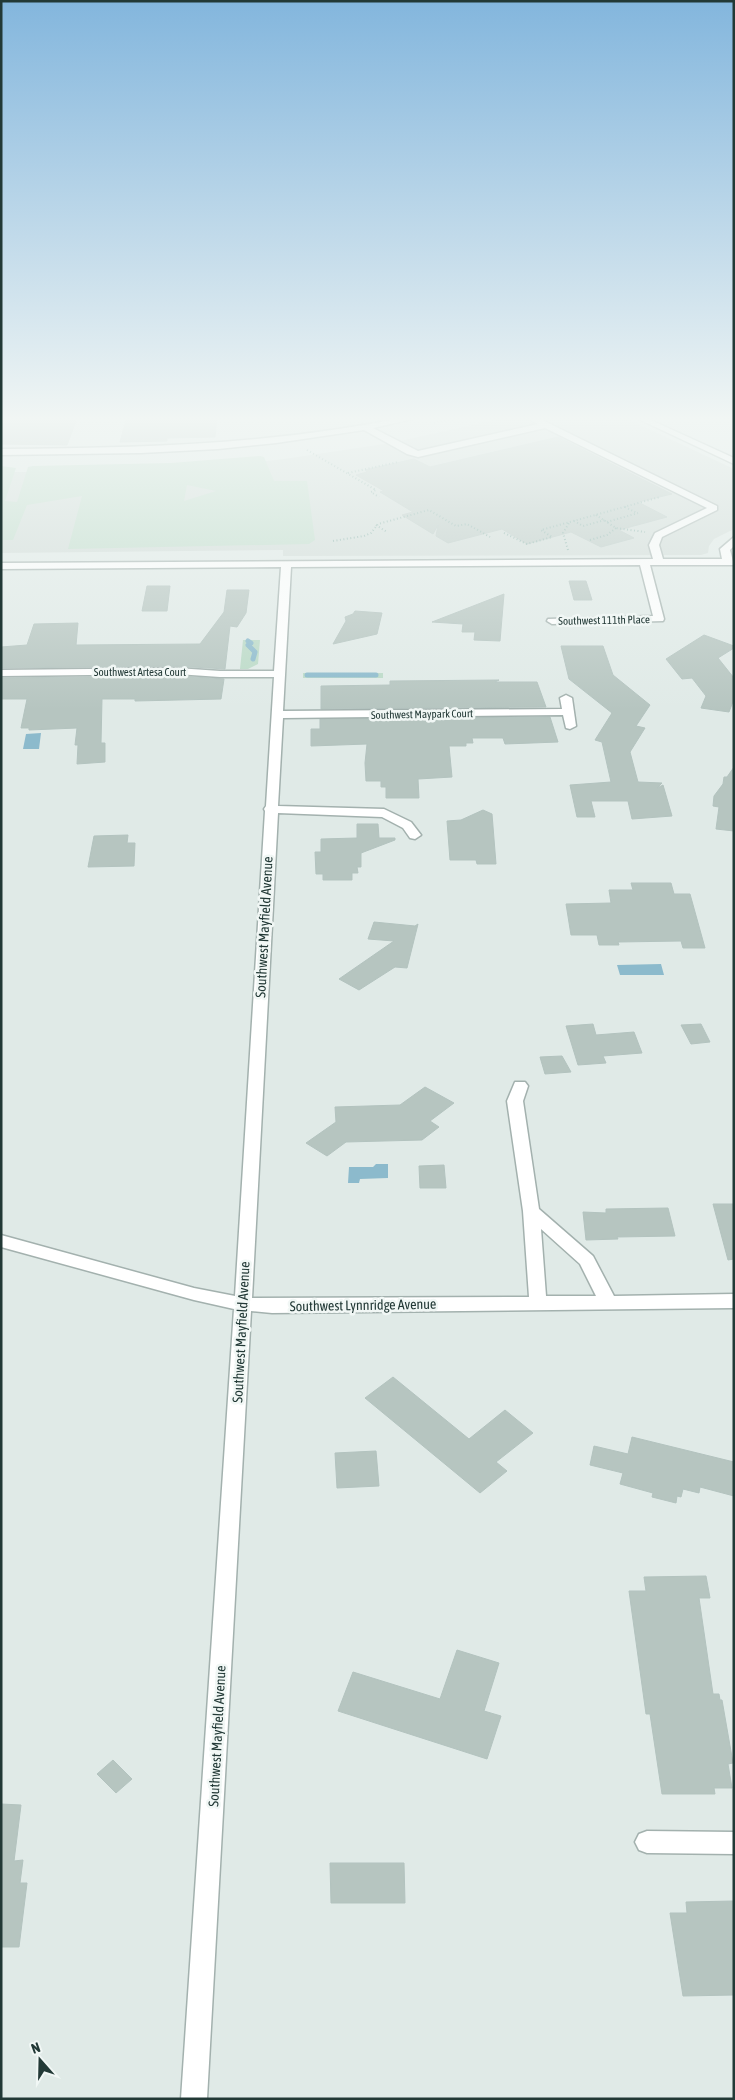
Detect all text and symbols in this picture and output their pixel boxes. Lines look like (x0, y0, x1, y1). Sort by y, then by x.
street label: Southwest 111th Place (558, 613, 650, 627)
street label: Southwest Artesa Court (94, 666, 186, 678)
street label: Southwest Maypark Court (371, 707, 473, 721)
street label: Southwest Mayfield Avenue (252, 856, 276, 998)
street label: Southwest Mayfield Avenue (229, 1261, 253, 1403)
street label: Southwest Lynnridge Avenue (290, 1296, 436, 1314)
street label: Southwest Mayfield Avenue (205, 1665, 229, 1807)
north arrow (15, 2035, 65, 2085)
text: N (29, 2039, 42, 2057)

